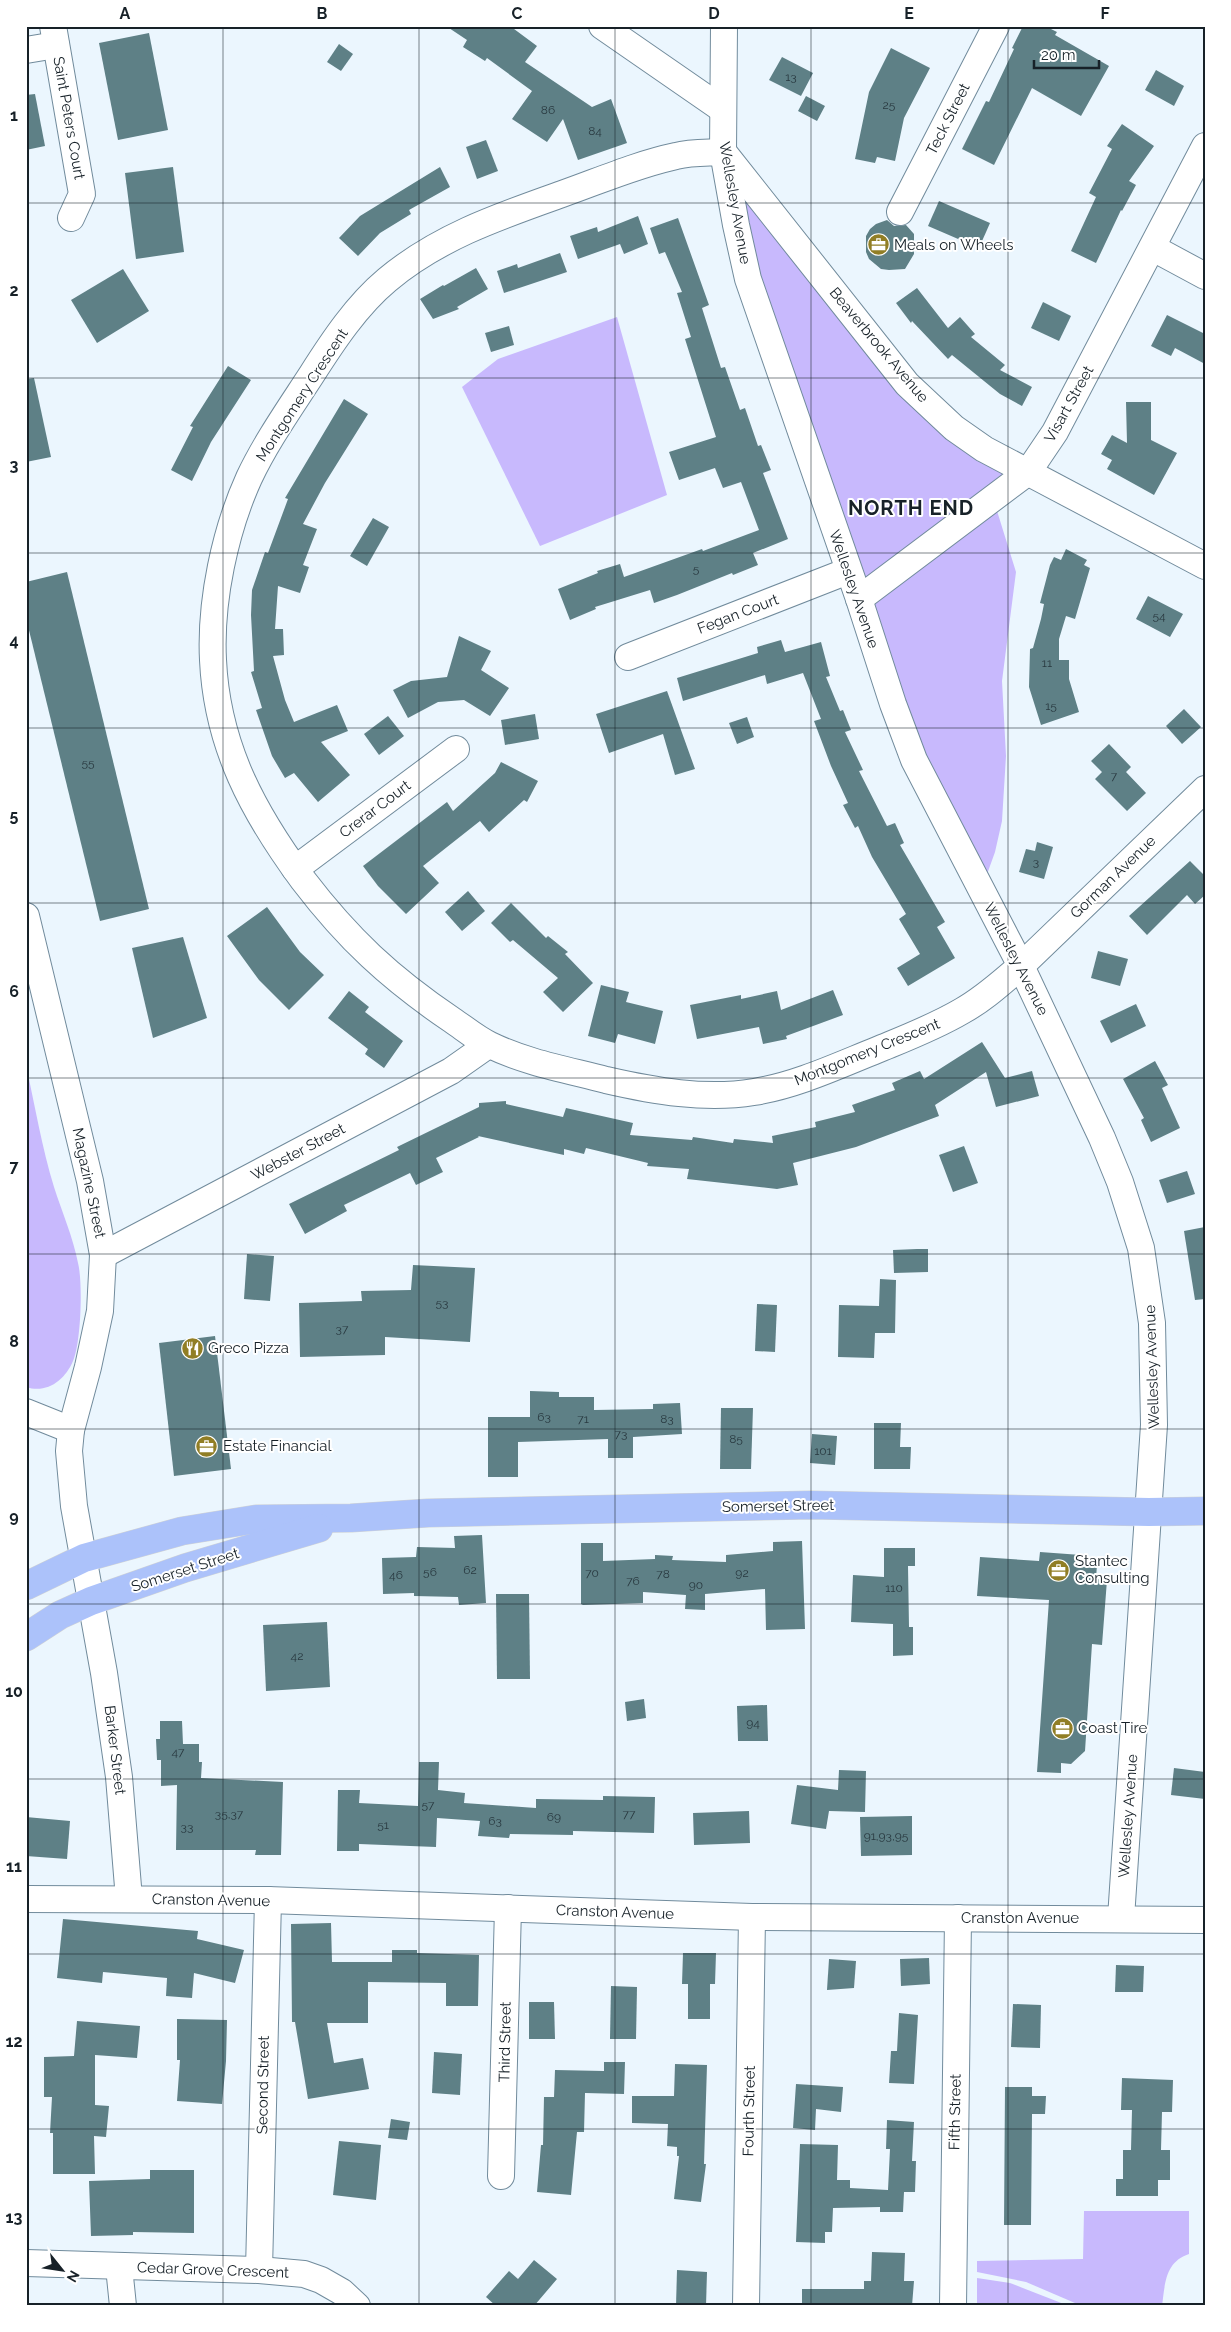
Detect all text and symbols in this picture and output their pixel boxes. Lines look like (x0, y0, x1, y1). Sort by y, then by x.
text: A (120, 4, 131, 23)
text: B (317, 4, 328, 23)
text: C (512, 4, 523, 23)
text: D (708, 4, 720, 23)
text: E (904, 4, 914, 23)
text: F (1100, 4, 1110, 23)
scale bar (1034, 38, 1098, 70)
text: 20 m (1041, 46, 1076, 64)
street label: Saint Peters Court (49, 55, 89, 181)
house number: 13 (785, 70, 797, 84)
street label: Teck Street (922, 80, 974, 158)
house number: 25 (883, 98, 896, 112)
house number: 86 (541, 103, 555, 117)
text: 1 (10, 106, 18, 125)
house number: 84 (588, 124, 602, 138)
street label: Wellesley Avenue (715, 140, 755, 266)
office icon: Meals on Wheels (866, 233, 890, 257)
place label: Meals on Wheels (894, 236, 1014, 254)
text: 2 (9, 281, 19, 300)
street label: Beaverbrook Avenue (826, 284, 932, 406)
street label: Montgomery Crescent (252, 325, 352, 465)
street label: Visart Street (1041, 363, 1097, 445)
text: 3 (10, 456, 19, 475)
district label: NORTH END (848, 496, 974, 520)
street label: Wellesley Avenue (825, 527, 883, 651)
house number: 5 (693, 562, 700, 576)
street label: Fegan Court (695, 590, 781, 638)
house number: 54 (1152, 609, 1166, 623)
text: 4 (9, 631, 19, 650)
house number: 11 (1042, 656, 1052, 670)
house number: 15 (1045, 699, 1057, 713)
house number: 55 (81, 756, 95, 770)
house number: 7 (1111, 769, 1118, 783)
street label: Crerar Court (336, 776, 414, 842)
text: 5 (10, 806, 19, 825)
street label: Gorman Avenue (1067, 832, 1160, 922)
house number: 3 (1033, 855, 1039, 869)
street label: Wellesley Avenue (980, 900, 1052, 1019)
text: 6 (9, 982, 19, 1001)
street label: Montgomery Crescent (792, 1015, 942, 1089)
street label: Webster Street (248, 1120, 348, 1184)
street label: Magazine Street (69, 1126, 109, 1240)
text: 7 (10, 1157, 19, 1176)
house number: 53 (436, 1296, 448, 1310)
street label: Wellesley Avenue (1141, 1304, 1163, 1429)
house number: 37 (336, 1322, 349, 1336)
text: 8 (9, 1332, 19, 1351)
restaurant icon: Greco Pizza (180, 1336, 204, 1360)
place label: Greco Pizza (208, 1339, 289, 1357)
house number: 63 (537, 1410, 551, 1424)
house number: 71 (577, 1412, 589, 1426)
house number: 83 (660, 1412, 674, 1426)
house number: 73 (615, 1427, 627, 1441)
house number: 85 (729, 1432, 743, 1446)
office icon: Estate Financial (195, 1434, 219, 1458)
place label: Estate Financial (223, 1437, 332, 1455)
house number: 101 (814, 1444, 832, 1458)
street label: Somerset Street (722, 1496, 834, 1516)
text: 9 (9, 1507, 19, 1526)
street label: Somerset Street (129, 1544, 241, 1596)
place label: Stantec Consulting (1075, 1552, 1150, 1587)
office icon: Stantec Consulting (1047, 1558, 1071, 1582)
house number: 62 (463, 1563, 477, 1577)
house number: 56 (423, 1565, 437, 1579)
house number: 70 (585, 1566, 599, 1580)
house number: 92 (735, 1566, 749, 1580)
house number: 78 (656, 1567, 670, 1581)
house number: 46 (389, 1568, 403, 1582)
house number: 76 (626, 1574, 640, 1588)
house number: 90 (689, 1578, 703, 1592)
house number: 110 (885, 1581, 903, 1595)
house number: 42 (291, 1649, 303, 1663)
text: 10 (5, 1682, 23, 1701)
street label: Barker Street (101, 1704, 129, 1796)
house number: 94 (746, 1716, 760, 1730)
office icon: Coast Tire (1050, 1716, 1074, 1740)
place label: Coast Tire (1078, 1719, 1147, 1737)
house number: 47 (172, 1745, 185, 1759)
street label: Wellesley Avenue (1115, 1753, 1141, 1879)
house number: 57 (422, 1798, 435, 1812)
house number: 35,37 (215, 1807, 244, 1821)
house number: 77 (623, 1807, 636, 1821)
house number: 69 (547, 1810, 561, 1824)
house number: 63 (488, 1814, 502, 1828)
house number: 51 (377, 1818, 389, 1832)
house number: 33 (181, 1820, 193, 1834)
house number: 91,93,95 (864, 1829, 909, 1843)
text: 11 (6, 1857, 22, 1876)
street label: Cranston Avenue (152, 1890, 270, 1910)
street label: Cranston Avenue (556, 1901, 675, 1923)
street label: Cranston Avenue (961, 1909, 1079, 1927)
street label: Third Street (495, 2001, 515, 2083)
text: 12 (6, 2032, 22, 2051)
street label: Second Street (253, 2036, 273, 2134)
street label: Fourth Street (739, 2066, 759, 2156)
street label: Fifth Street (945, 2074, 965, 2150)
text: 13 (6, 2208, 22, 2227)
north arrow (38, 2244, 88, 2294)
street label: Cedar Grove Crescent (137, 2258, 289, 2282)
text: N (64, 2268, 83, 2285)

